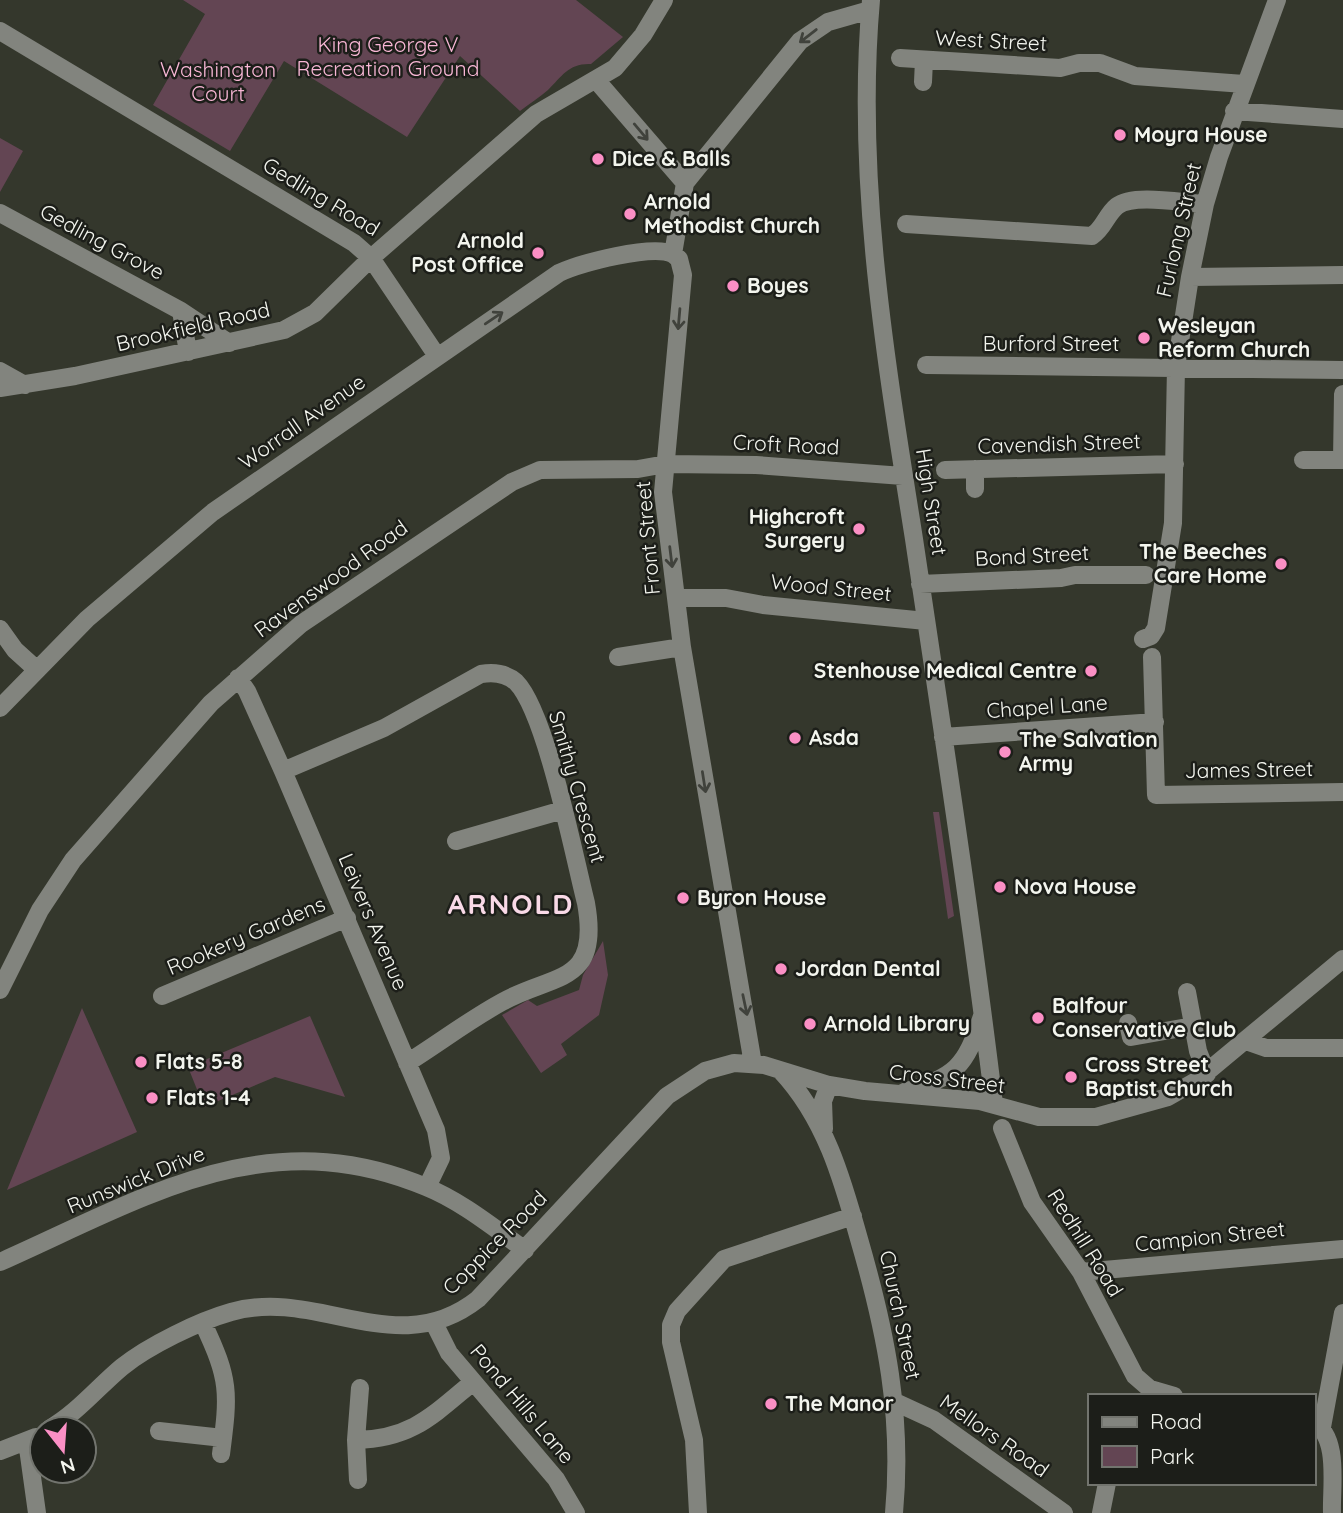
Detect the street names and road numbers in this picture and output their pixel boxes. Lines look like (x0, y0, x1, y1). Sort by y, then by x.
street label: West Street (934, 24, 1048, 56)
street label: Gedling Road (258, 151, 385, 241)
street label: Furlong Street (1150, 160, 1206, 300)
street label: Gedling Grove (36, 197, 169, 285)
street label: Brookfield Road (113, 296, 272, 356)
street label: Burford Street (983, 330, 1119, 356)
street label: Worrall Avenue (233, 368, 370, 474)
street label: Cavendish Street (977, 427, 1141, 459)
street label: Croft Road (732, 428, 840, 460)
street label: High Street (911, 447, 953, 557)
street label: Front Street (629, 480, 665, 596)
street label: Ravenswood Road (249, 514, 412, 643)
street label: Bond Street (974, 539, 1090, 571)
street label: Wood Street (769, 568, 893, 606)
street label: Chapel Lane (985, 689, 1108, 723)
street label: Smithy Crescent (544, 708, 612, 866)
street label: James Street (1184, 755, 1314, 783)
street label: Leivers Avenue (333, 849, 414, 994)
street label: Rookery Gardens (162, 890, 329, 980)
street label: Cross Street (888, 1058, 1007, 1098)
street label: Runswick Drive (63, 1140, 208, 1219)
street label: Redhill Road (1042, 1184, 1129, 1301)
street label: Coppice Road (437, 1185, 552, 1300)
street label: Campion Street (1134, 1215, 1286, 1257)
street label: Church Street (875, 1248, 927, 1382)
street label: Pond Hills Lane (465, 1338, 580, 1469)
street label: Mellors Road (935, 1388, 1054, 1482)

